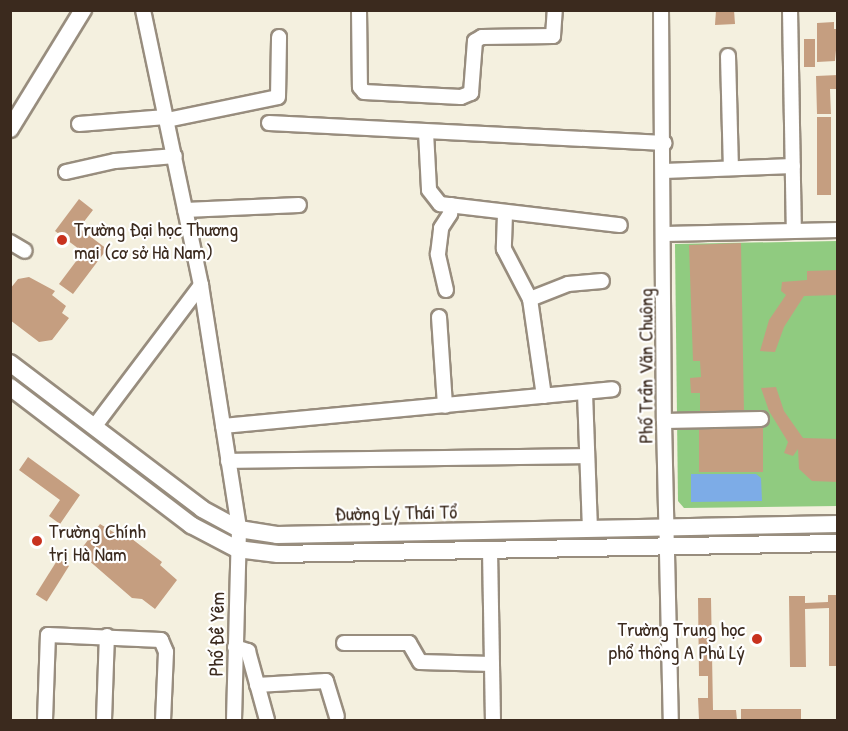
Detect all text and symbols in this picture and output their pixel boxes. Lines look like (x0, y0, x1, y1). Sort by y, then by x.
place label: Trường Đại học Thương mại (cơ sở Hà Nam) (74, 216, 238, 263)
marker: Trường Đại học Thương mại (cơ sở Hà Nam) (55, 233, 69, 247)
street label: Phố Trần Văn Chuông (633, 288, 657, 444)
street label: Đường Lý Thái Tổ (335, 499, 457, 525)
place label: Trường Chính trị Hà Nam (49, 518, 146, 565)
marker: Trường Chính trị Hà Nam (30, 534, 44, 548)
street label: Phố Đề Yêm (203, 591, 229, 677)
place label: Trường Trung học phổ thông A Phủ Lý (609, 616, 745, 663)
marker: Trường Trung học phổ thông A Phủ Lý (750, 632, 764, 646)

